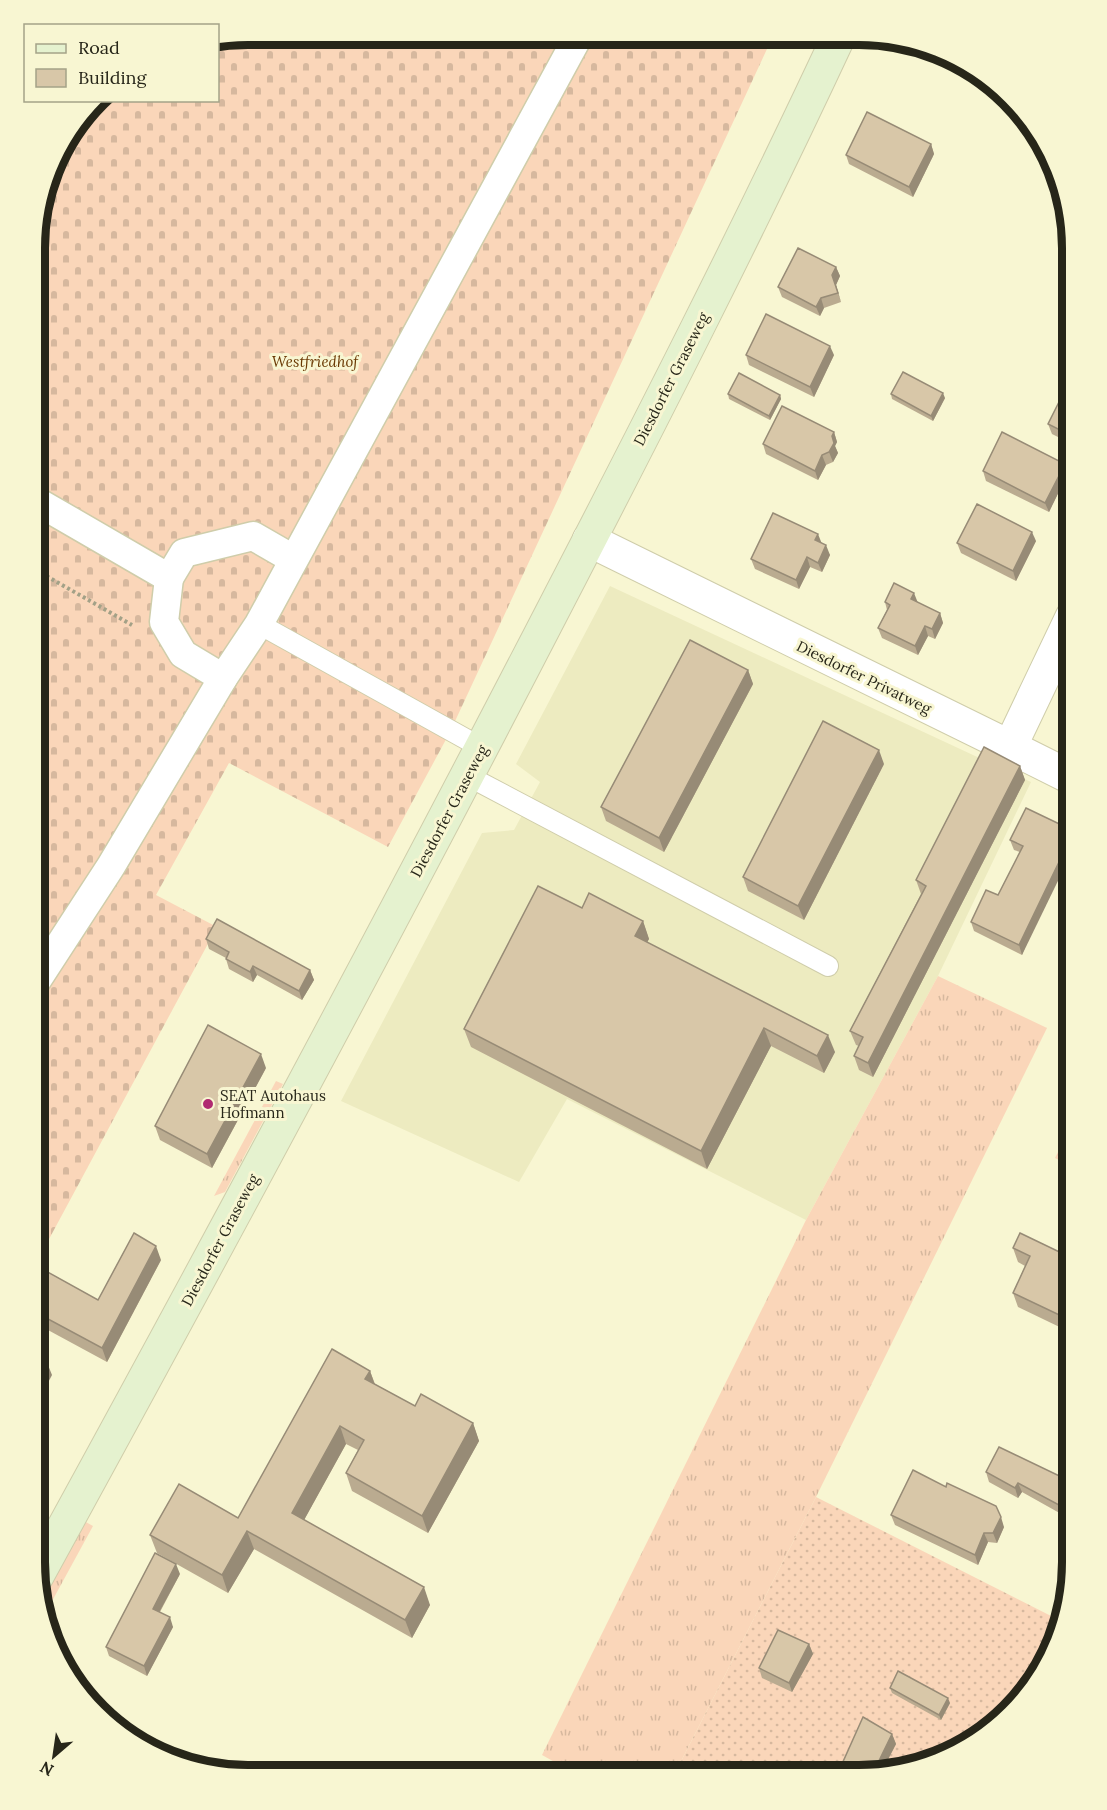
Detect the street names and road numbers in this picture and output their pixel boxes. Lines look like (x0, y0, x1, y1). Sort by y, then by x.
street label: Diesdorfer Graseweg (629, 309, 713, 449)
street label: Diesdorfer Privatweg (794, 636, 935, 718)
street label: Diesdorfer Graseweg (406, 741, 492, 880)
street label: Diesdorfer Graseweg (177, 1170, 263, 1309)

